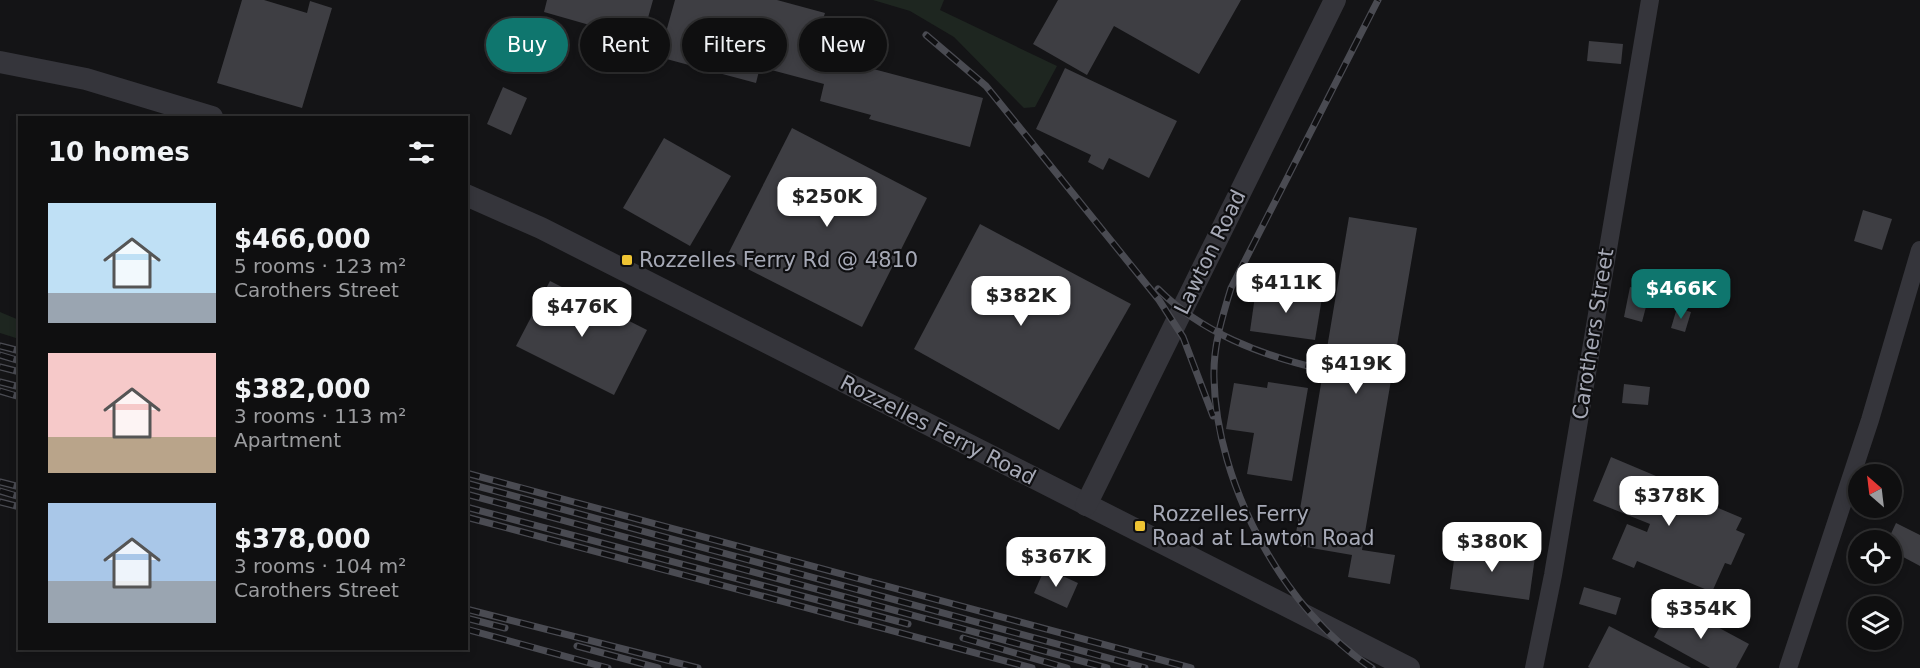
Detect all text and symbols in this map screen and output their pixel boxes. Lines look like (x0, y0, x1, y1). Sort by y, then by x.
chip: Buy (486, 18, 568, 72)
chip: Rent (580, 18, 670, 72)
chip: Filters (682, 18, 787, 72)
chip: New (799, 18, 887, 72)
icon: filters (405, 136, 438, 169)
text: 10 homes (48, 137, 190, 167)
pin: $250K (785, 177, 869, 228)
text: $250K (791, 184, 863, 208)
street label: Lawton Road (1170, 186, 1250, 318)
text: $466,000 (234, 224, 371, 254)
icon: home (96, 227, 168, 299)
street label: Carothers Street (1568, 247, 1618, 421)
place label: Rozzelles Ferry Rd @ 4810 (639, 248, 918, 272)
marker: Rozzelles Ferry Rd @ 4810 (620, 253, 634, 267)
text: 5 rooms · 123 m² (234, 254, 406, 278)
pin: $411K (1244, 263, 1328, 314)
pin: $466K (1639, 269, 1723, 320)
text: $411K (1250, 270, 1322, 294)
pin: $382K (979, 276, 1063, 327)
text: $466K (1645, 276, 1717, 300)
text: Carothers Street (234, 278, 399, 302)
text: $382K (985, 283, 1057, 307)
pin: $476K (540, 287, 624, 338)
text: $476K (546, 294, 618, 318)
pin: $419K (1314, 344, 1398, 395)
text: $419K (1320, 351, 1392, 375)
street label: Rozzelles Ferry Road (836, 370, 1040, 490)
text: $382,000 (234, 374, 371, 404)
icon: home (96, 377, 168, 449)
text: 3 rooms · 113 m² (234, 404, 406, 428)
text: Apartment (234, 428, 341, 452)
north arrow (1848, 464, 1902, 518)
map controls (1848, 464, 1902, 650)
pin: $378K (1627, 476, 1711, 527)
text: $378K (1633, 483, 1705, 507)
place label: Rozzelles Ferry Road at Lawton Road (1152, 502, 1375, 550)
marker: Rozzelles Ferry Road at Lawton Road (1133, 519, 1147, 533)
pin: $380K (1450, 522, 1534, 573)
text: $378,000 (234, 524, 371, 554)
icon: home (96, 527, 168, 599)
text: $380K (1456, 529, 1528, 553)
button: locate (1848, 530, 1902, 584)
pin: $367K (1014, 537, 1098, 588)
text: $367K (1020, 544, 1092, 568)
text: 3 rooms · 104 m² (234, 554, 406, 578)
text: Carothers Street (234, 578, 399, 602)
pin: $354K (1659, 589, 1743, 640)
text: $354K (1665, 596, 1737, 620)
button: layers (1848, 596, 1902, 650)

